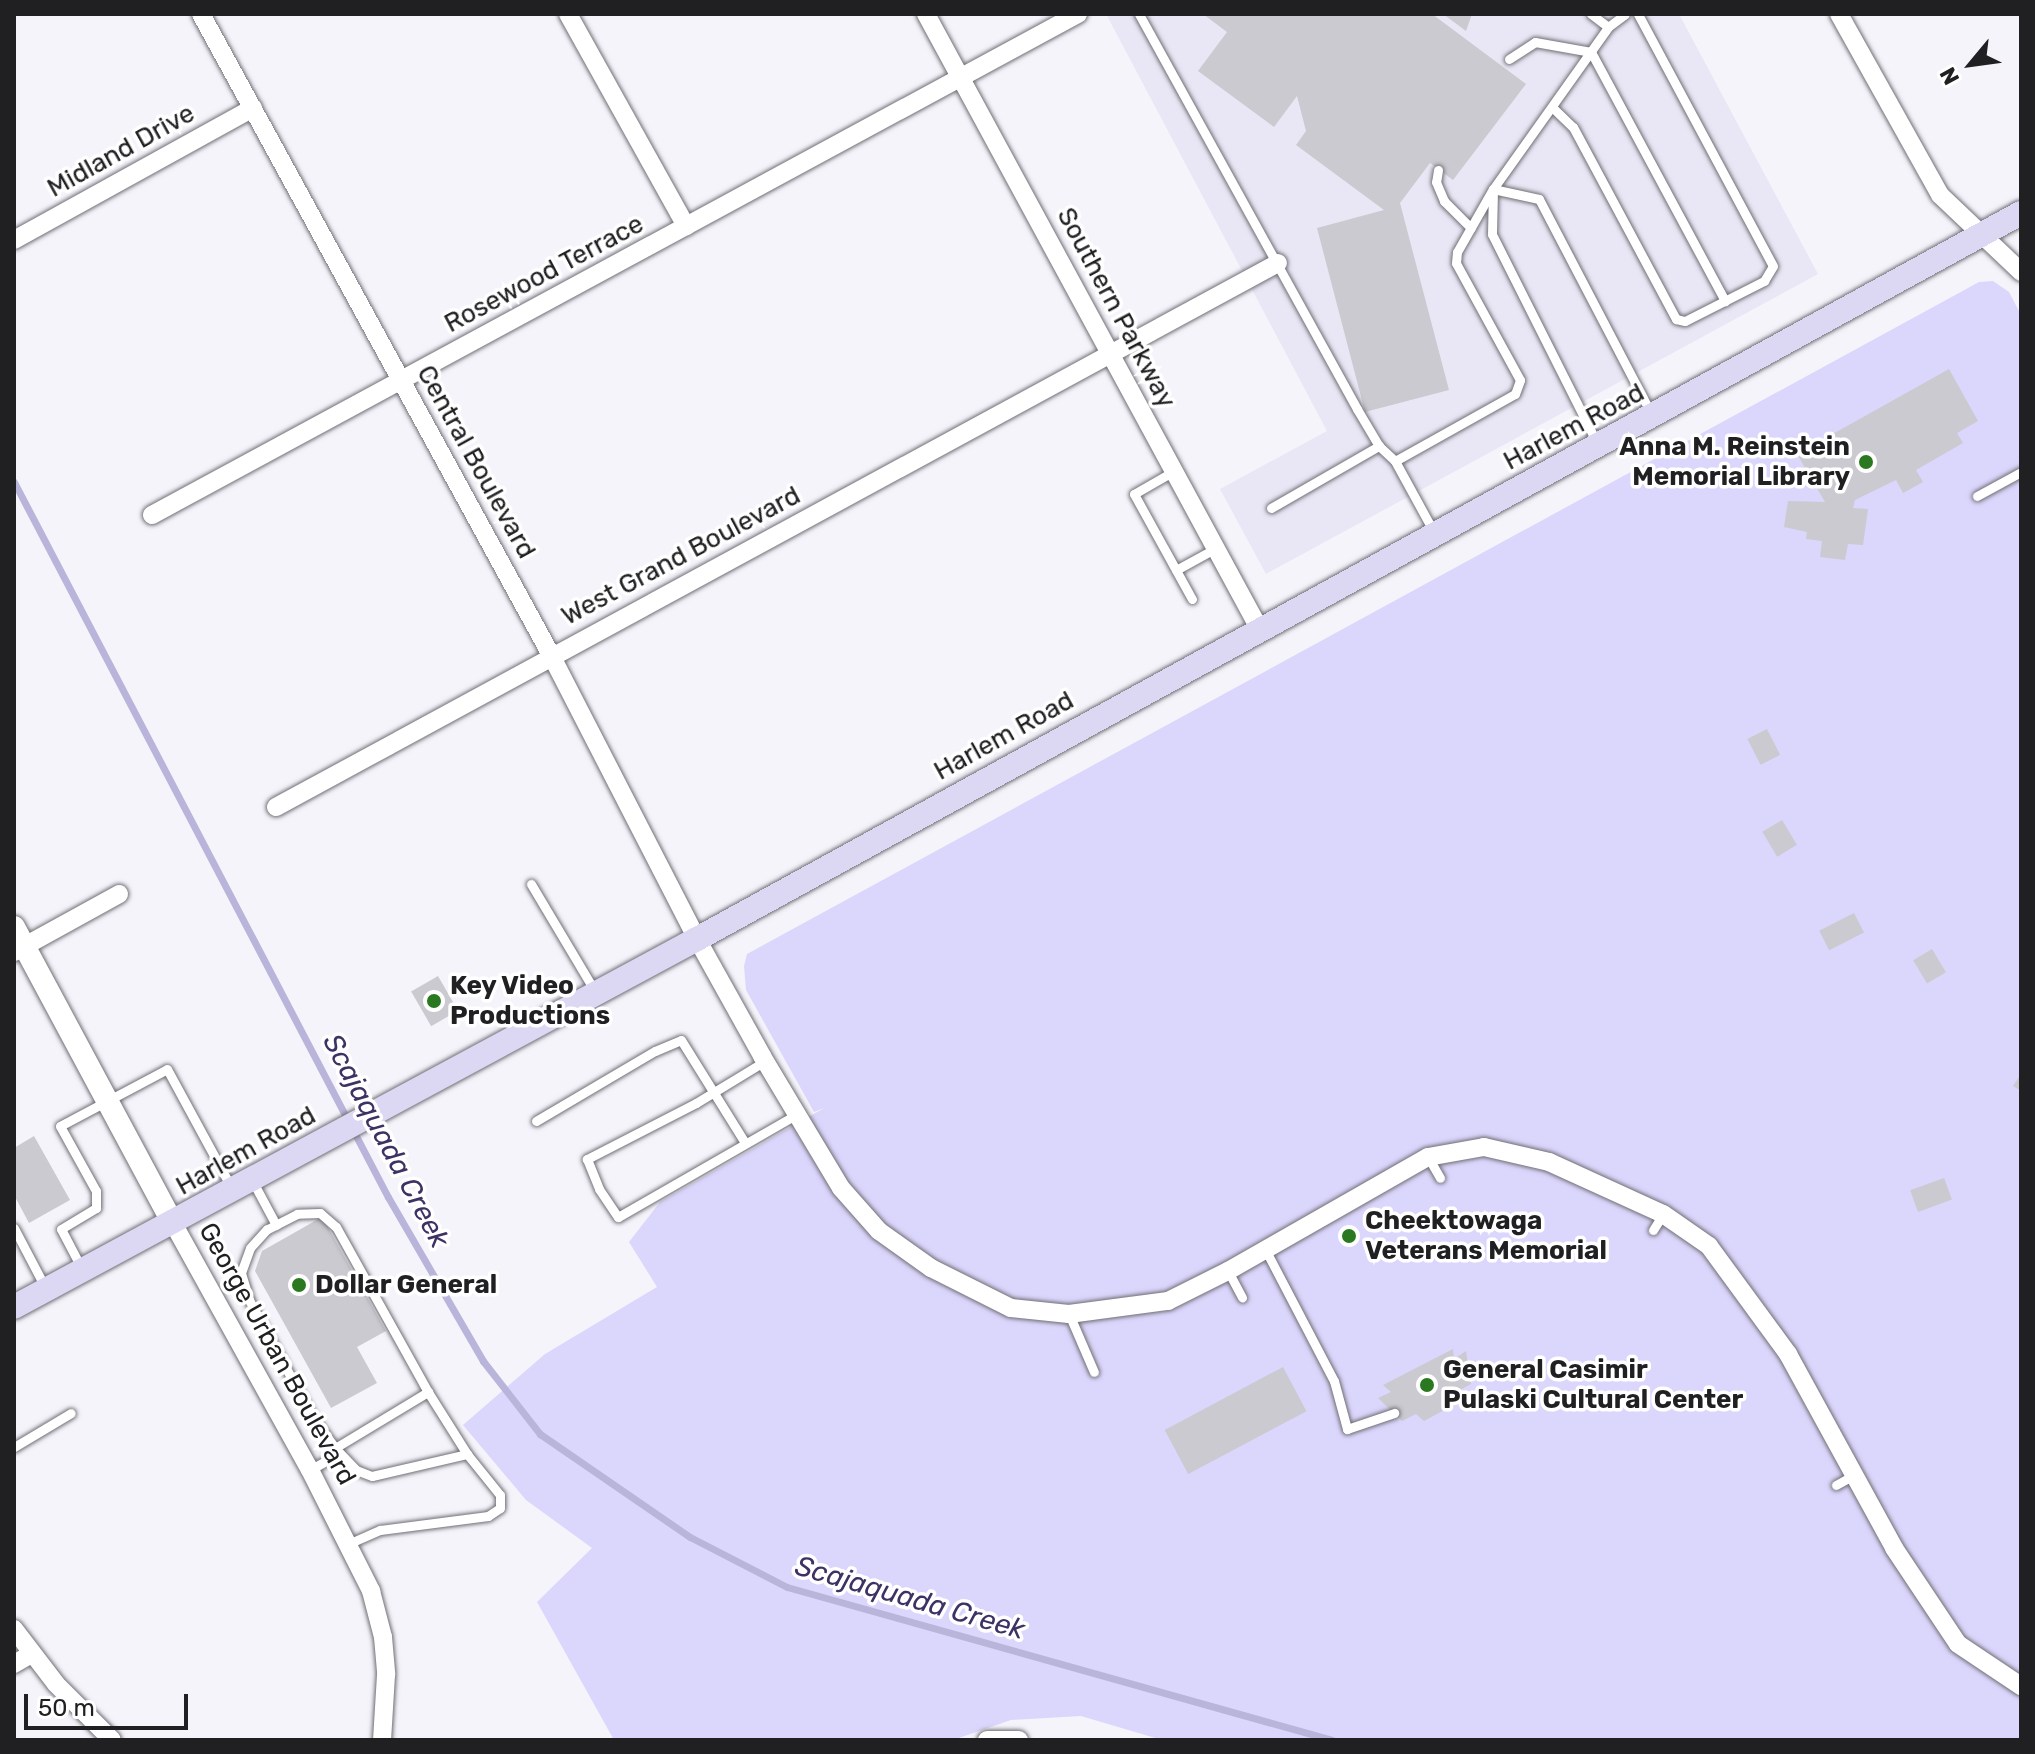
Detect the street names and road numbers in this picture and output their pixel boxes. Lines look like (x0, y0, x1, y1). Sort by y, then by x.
street label: Midland Drive (42, 98, 200, 204)
street label: Southern Parkway (1050, 203, 1182, 413)
street label: Rosewood Terrace (439, 208, 649, 340)
street label: Central Boulevard (410, 360, 542, 564)
street label: Harlem Road (1498, 377, 1650, 477)
street label: West Grand Boulevard (556, 480, 806, 632)
street label: Harlem Road (929, 685, 1079, 787)
street label: Harlem Road (171, 1100, 321, 1202)
street label: George Urban Boulevard (192, 1217, 362, 1491)

